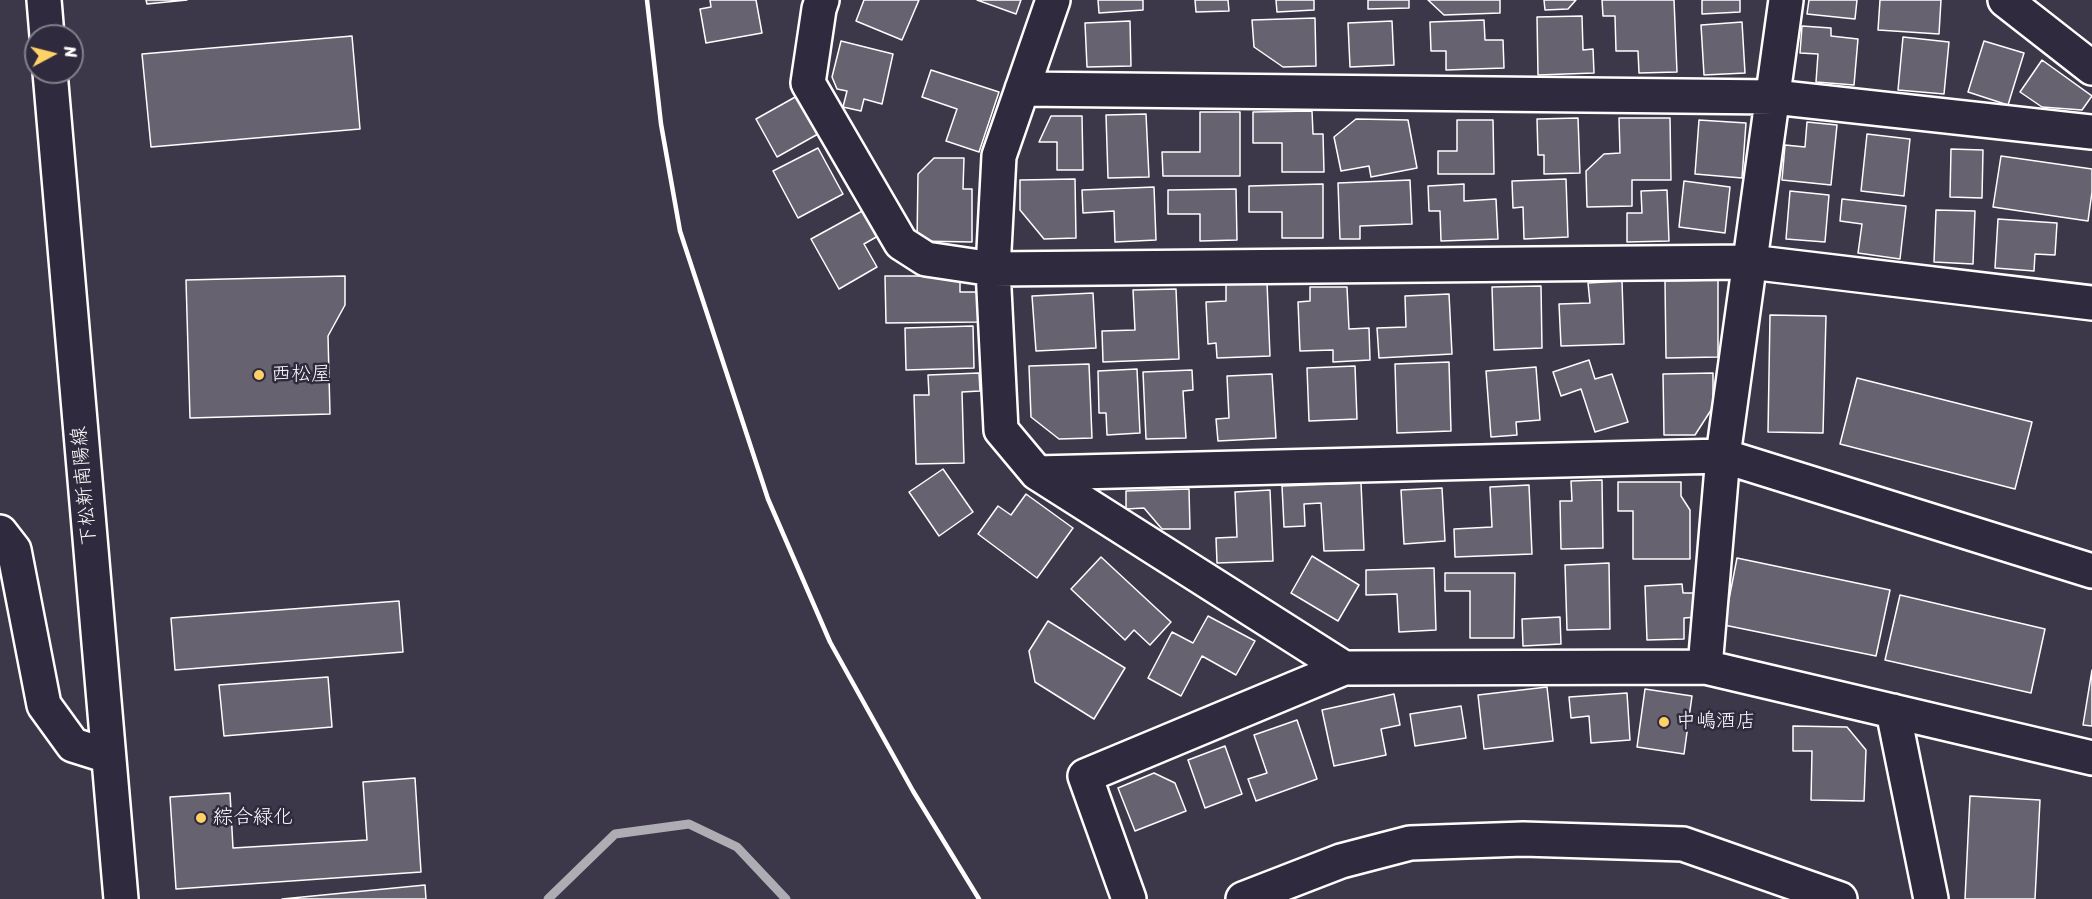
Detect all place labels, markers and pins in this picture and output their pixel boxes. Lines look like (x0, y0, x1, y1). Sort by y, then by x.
place label: 西松屋 (271, 363, 331, 387)
marker: 西松屋 (252, 368, 266, 382)
place label: 中嶋酒店 (1676, 710, 1756, 734)
marker: 中嶋酒店 (1657, 715, 1671, 729)
place label: 綜合緑化 (213, 806, 293, 830)
marker: 綜合緑化 (194, 811, 208, 825)

